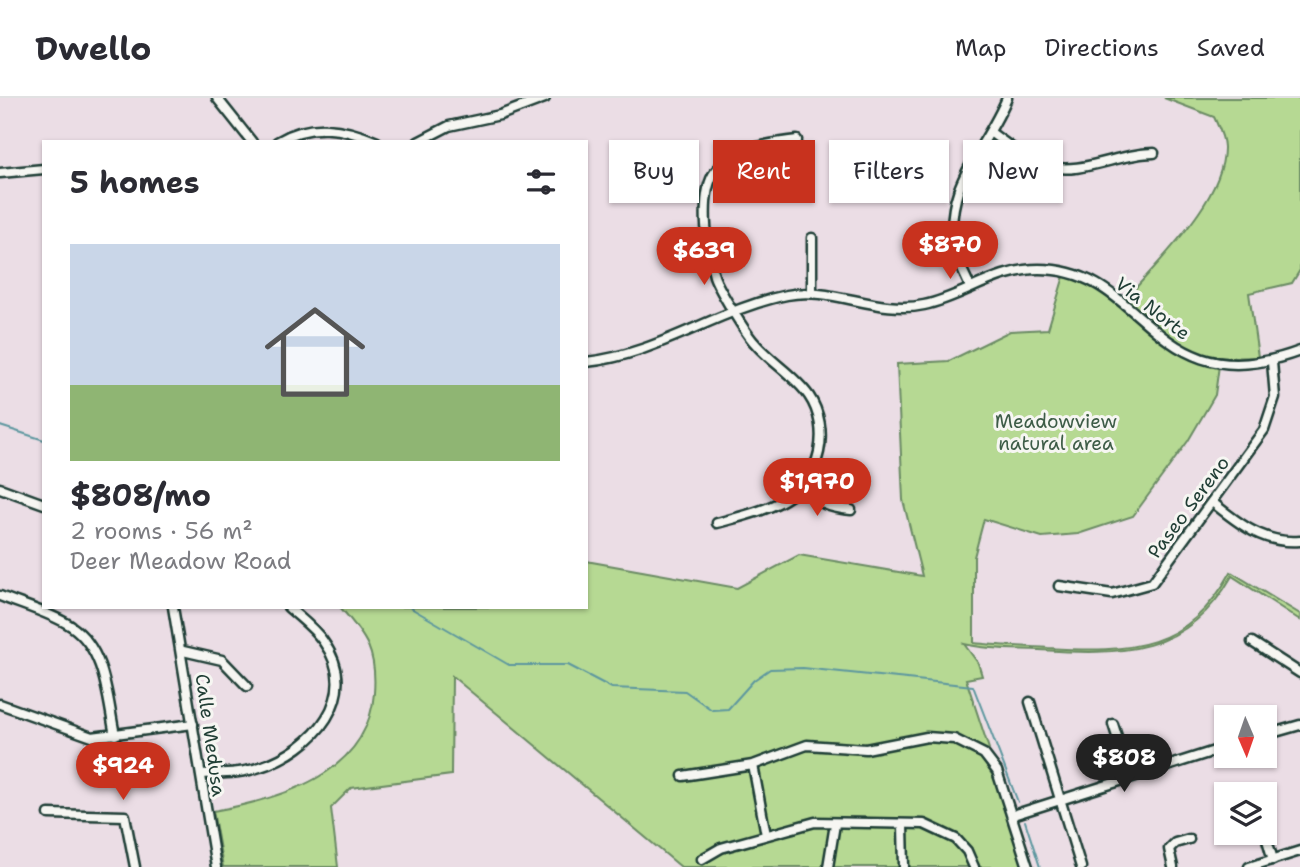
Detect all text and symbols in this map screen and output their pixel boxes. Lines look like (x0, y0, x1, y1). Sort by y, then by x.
text: Dwello (35, 26, 151, 71)
text: Map (955, 32, 1006, 64)
text: Directions (1044, 32, 1159, 64)
text: Saved (1197, 32, 1265, 64)
chip: Buy (609, 140, 699, 203)
chip: Rent (713, 140, 815, 203)
chip: Filters (829, 140, 949, 203)
chip: New (963, 140, 1063, 203)
text: 5 homes (70, 162, 200, 203)
icon: filters (522, 163, 560, 201)
pin: $870 (909, 222, 991, 281)
pin: $639 (663, 228, 745, 287)
text: $870 (918, 229, 982, 259)
text: $639 (673, 235, 735, 265)
street label: Via Norte (1110, 271, 1195, 346)
icon: home (252, 289, 378, 415)
park label: Meadowview natural area (995, 409, 1117, 456)
street label: Paseo Sereno (1142, 451, 1235, 563)
pin: $1,970 (760, 458, 874, 518)
text: $1,970 (779, 466, 855, 496)
text: $808/mo (70, 475, 211, 516)
text: 2 rooms · 56 m² (70, 516, 253, 546)
text: Deer Meadow Road (70, 546, 291, 576)
street label: Calle Medusa (190, 672, 232, 798)
north arrow (1214, 705, 1278, 768)
map controls (1214, 705, 1277, 845)
pin: $808 (1083, 734, 1165, 794)
pin: $924 (82, 742, 164, 802)
text: $808 (1092, 742, 1156, 772)
text: $924 (92, 750, 154, 780)
button: layers (1214, 782, 1277, 845)

